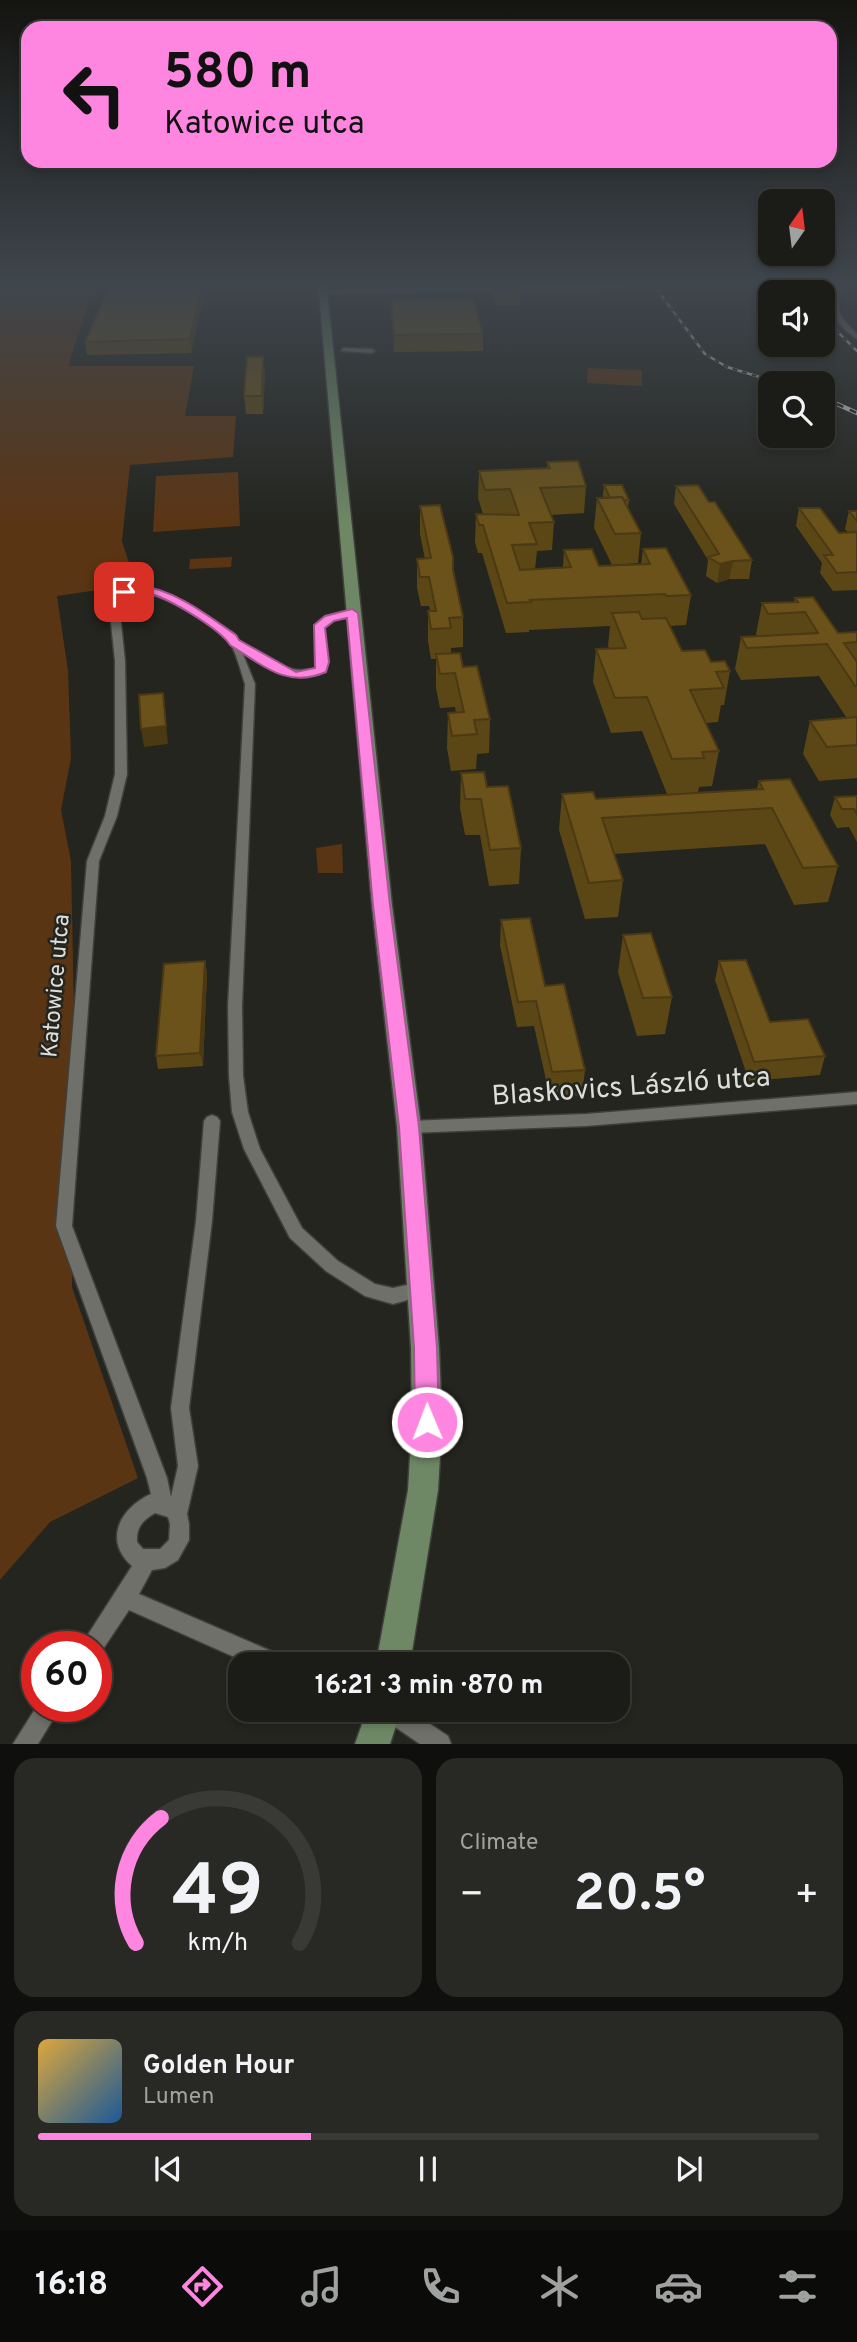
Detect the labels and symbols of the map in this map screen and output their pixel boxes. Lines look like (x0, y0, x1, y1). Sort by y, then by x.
north arrow (758, 189, 835, 266)
pin (94, 562, 154, 622)
street label: Katowice utca (36, 913, 78, 1059)
street label: Blaskovics László utca (490, 1060, 772, 1116)
position arrow (390, 1385, 464, 1459)
speed limit sign: 60 (21, 1631, 112, 1722)

